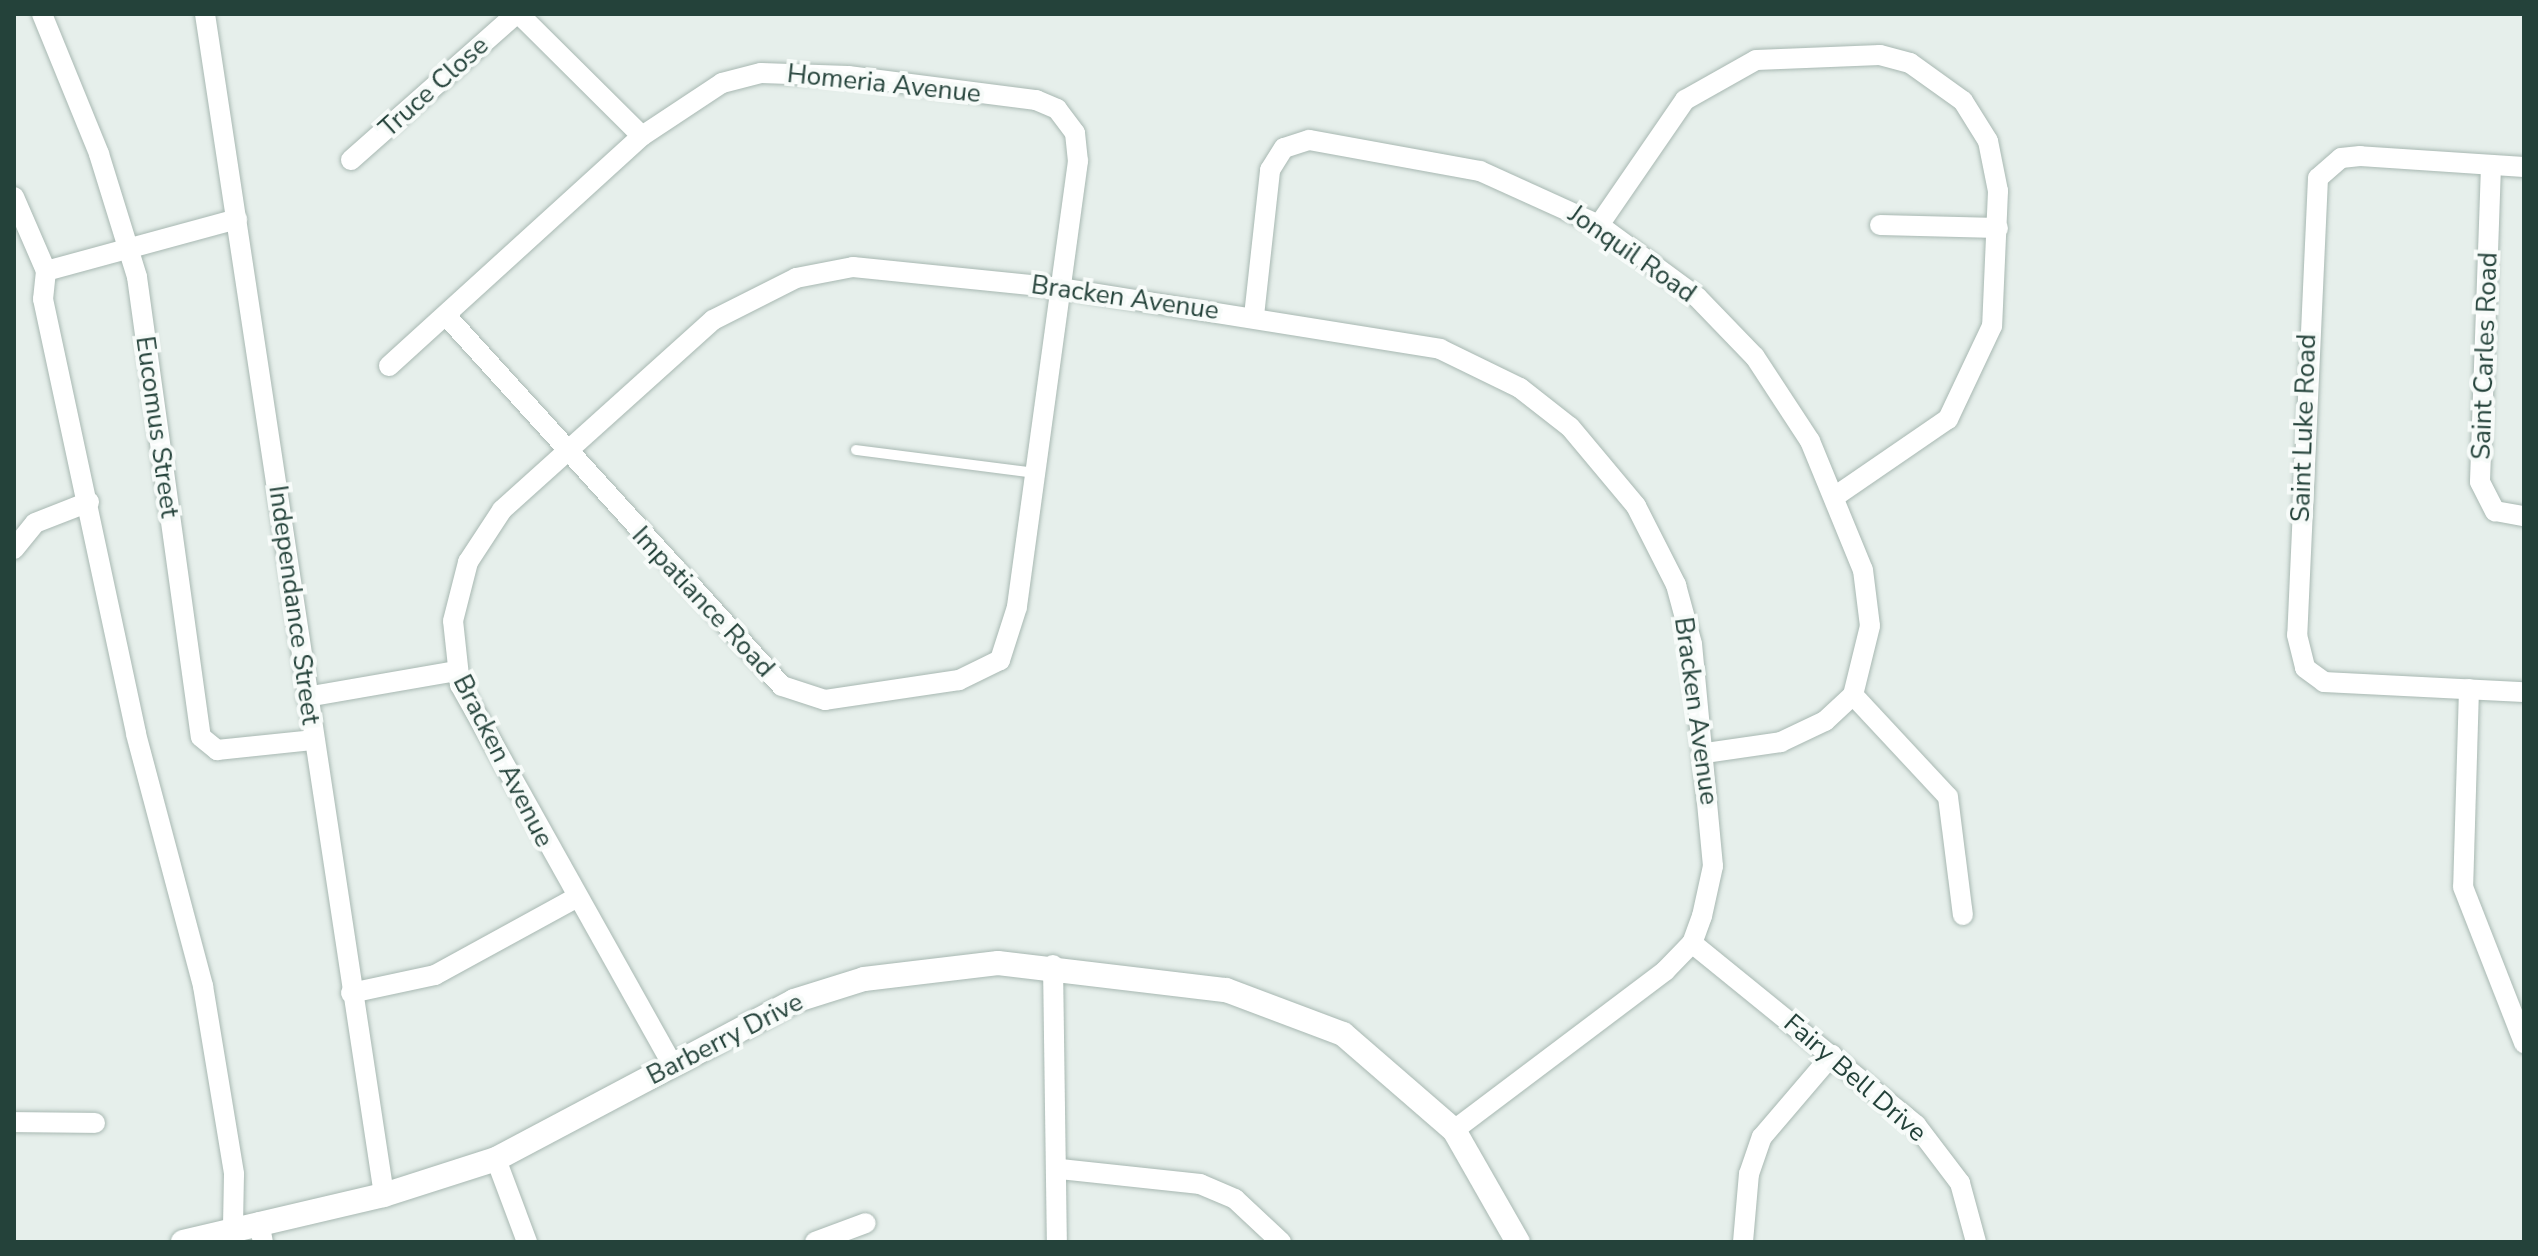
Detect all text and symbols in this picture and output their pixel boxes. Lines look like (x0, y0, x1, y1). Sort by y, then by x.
street label: Truce Close (373, 30, 495, 144)
street label: Homeria Avenue (786, 58, 982, 110)
street label: Jonquil Road (1562, 199, 1702, 309)
street label: Saint Carles Road (2466, 252, 2504, 460)
street label: Bracken Avenue (1029, 269, 1221, 327)
street label: Saint Luke Road (2285, 333, 2323, 523)
street label: Eucomus Street (129, 334, 185, 520)
street label: Independance Street (262, 483, 326, 727)
street label: Impatiance Road (625, 520, 781, 684)
street label: Bracken Avenue (1667, 615, 1725, 807)
street label: Bracken Avenue (446, 670, 560, 852)
street label: Barberry Drive (642, 986, 808, 1092)
street label: Fairy Bell Drive (1777, 1008, 1933, 1148)

